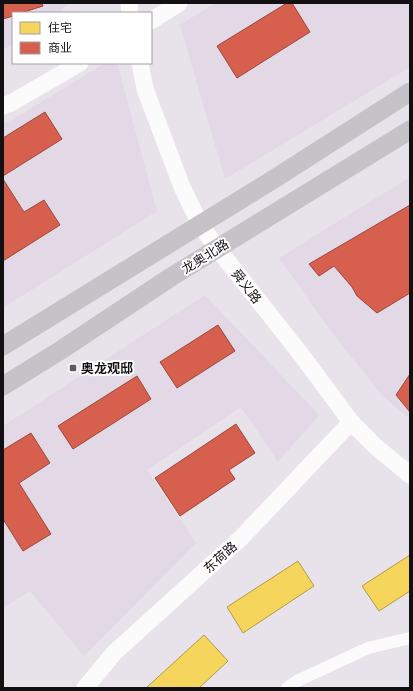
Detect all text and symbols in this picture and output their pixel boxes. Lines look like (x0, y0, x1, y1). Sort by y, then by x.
legend (12, 12, 152, 64)
text: 住宅 (48, 20, 72, 35)
text: 商业 (48, 40, 72, 55)
street label: 龙奥北路 (179, 235, 231, 277)
street label: 舜义路 (229, 266, 265, 306)
place label: 奥龙观邸 (81, 360, 133, 376)
marker: 奥龙观邸 (68, 363, 78, 373)
street label: 东荷路 (200, 538, 240, 576)

